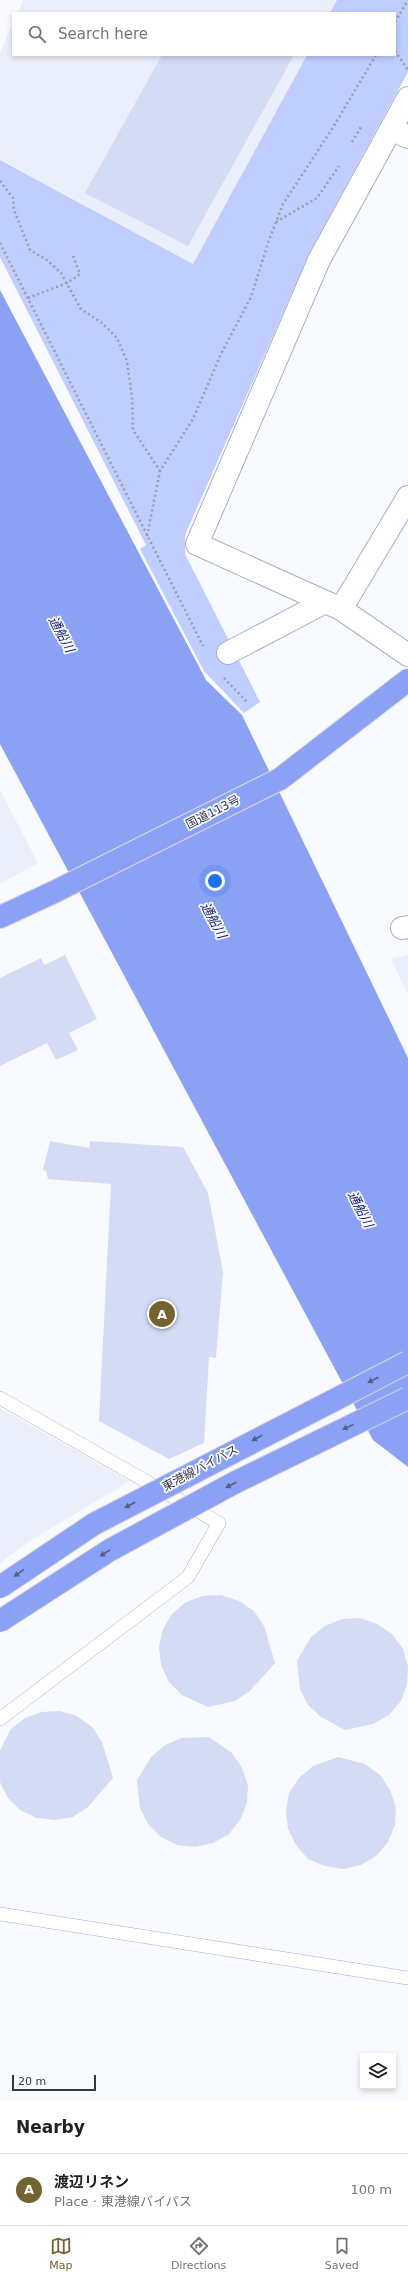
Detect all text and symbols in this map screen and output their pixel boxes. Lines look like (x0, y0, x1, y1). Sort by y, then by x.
search box (12, 12, 396, 56)
icon: search (26, 23, 48, 45)
text: Search here (58, 25, 148, 43)
water label: 通船川 (46, 613, 78, 657)
street label: 国道113号 (184, 792, 242, 832)
your location (205, 871, 225, 891)
water label: 通船川 (198, 899, 230, 943)
water label: 通船川 (345, 1188, 377, 1232)
pin: A (149, 1299, 175, 1329)
one-way arrow (367, 1376, 379, 1383)
one-way arrow (342, 1424, 354, 1430)
one-way arrow (251, 1435, 263, 1441)
street label: 東港線バイパス (160, 1442, 240, 1494)
one-way arrow (226, 1481, 237, 1488)
one-way arrow (124, 1502, 135, 1508)
one-way arrow (100, 1549, 110, 1557)
one-way arrow (14, 1569, 25, 1578)
map controls (360, 2053, 396, 2089)
button: layers (360, 2053, 396, 2089)
scale bar (12, 2073, 96, 2092)
text: 20 m (18, 2075, 46, 2088)
text: Nearby (16, 2117, 85, 2137)
text: 渡辺リネン (54, 2173, 129, 2191)
text: A (24, 2182, 34, 2197)
text: 100 m (350, 2182, 392, 2197)
text: Place · 東港線バイパス (54, 2194, 192, 2209)
tab: Map (49, 2235, 72, 2272)
tab: Directions (171, 2235, 226, 2272)
tab: Saved (325, 2235, 359, 2272)

